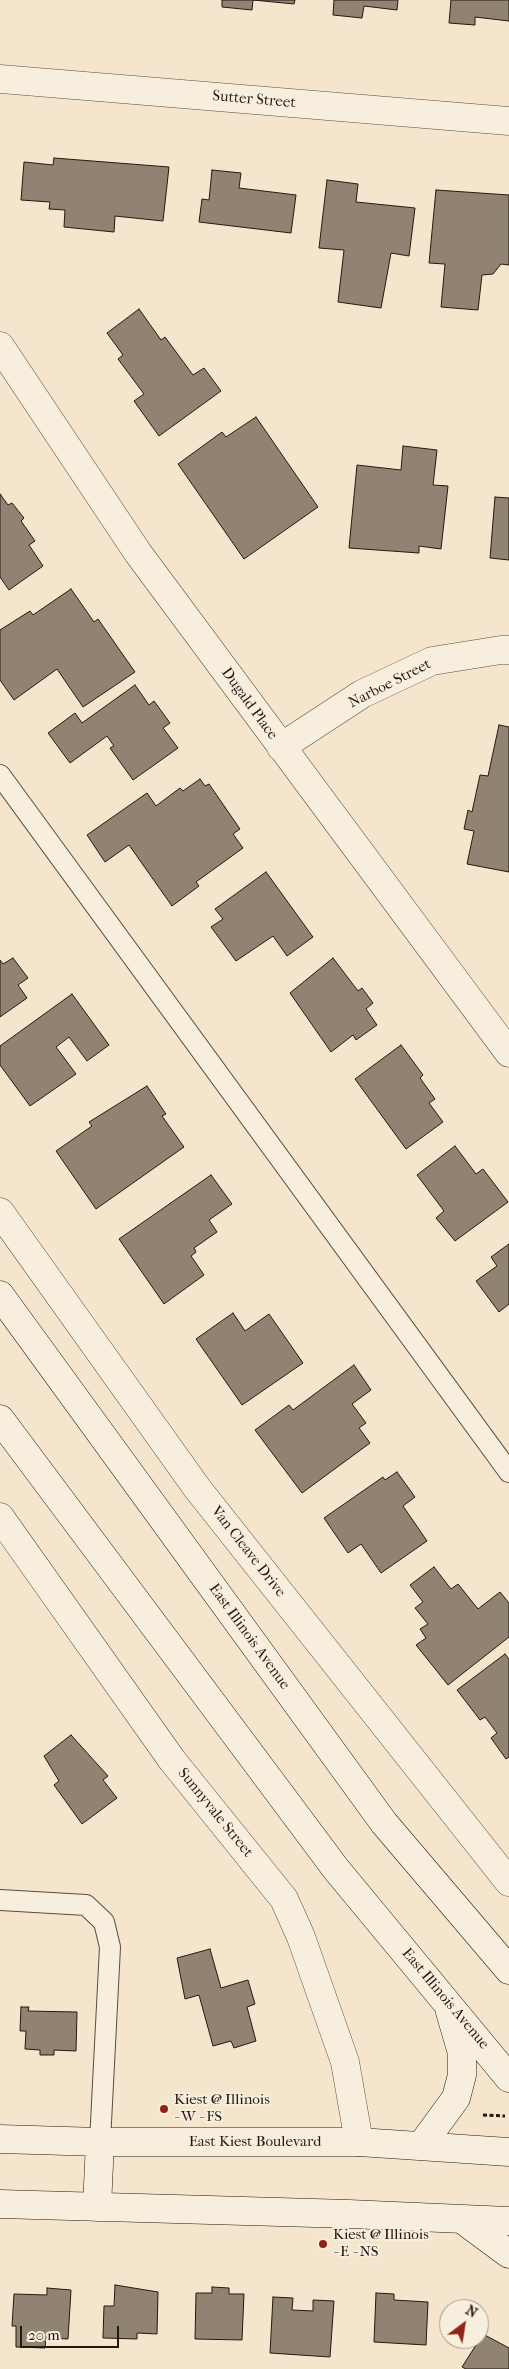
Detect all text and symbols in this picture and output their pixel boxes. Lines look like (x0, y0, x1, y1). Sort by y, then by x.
street label: Sutter Street (212, 87, 296, 113)
street label: Narboe Street (346, 656, 434, 712)
street label: Dugald Place (217, 665, 281, 743)
street label: Van Cleave Drive (207, 1503, 289, 1601)
street label: East Illinois Avenue (205, 1581, 293, 1693)
street label: Sunnyvale Street (173, 1765, 257, 1861)
street label: East Illinois Avenue (397, 1945, 493, 2053)
place label: Kiest @ Illinois - W - FS (174, 2091, 270, 2126)
marker: Kiest @ Illinois - W - FS (158, 2103, 170, 2115)
street label: East Kiest Boulevard (189, 2133, 321, 2151)
place label: Kiest @ Illinois - E - NS (333, 2226, 429, 2261)
marker: Kiest @ Illinois - E - NS (317, 2238, 329, 2250)
north arrow (439, 2299, 489, 2349)
text: N (463, 2302, 480, 2322)
scale bar (22, 2316, 121, 2348)
text: 20 m (28, 2326, 60, 2344)

